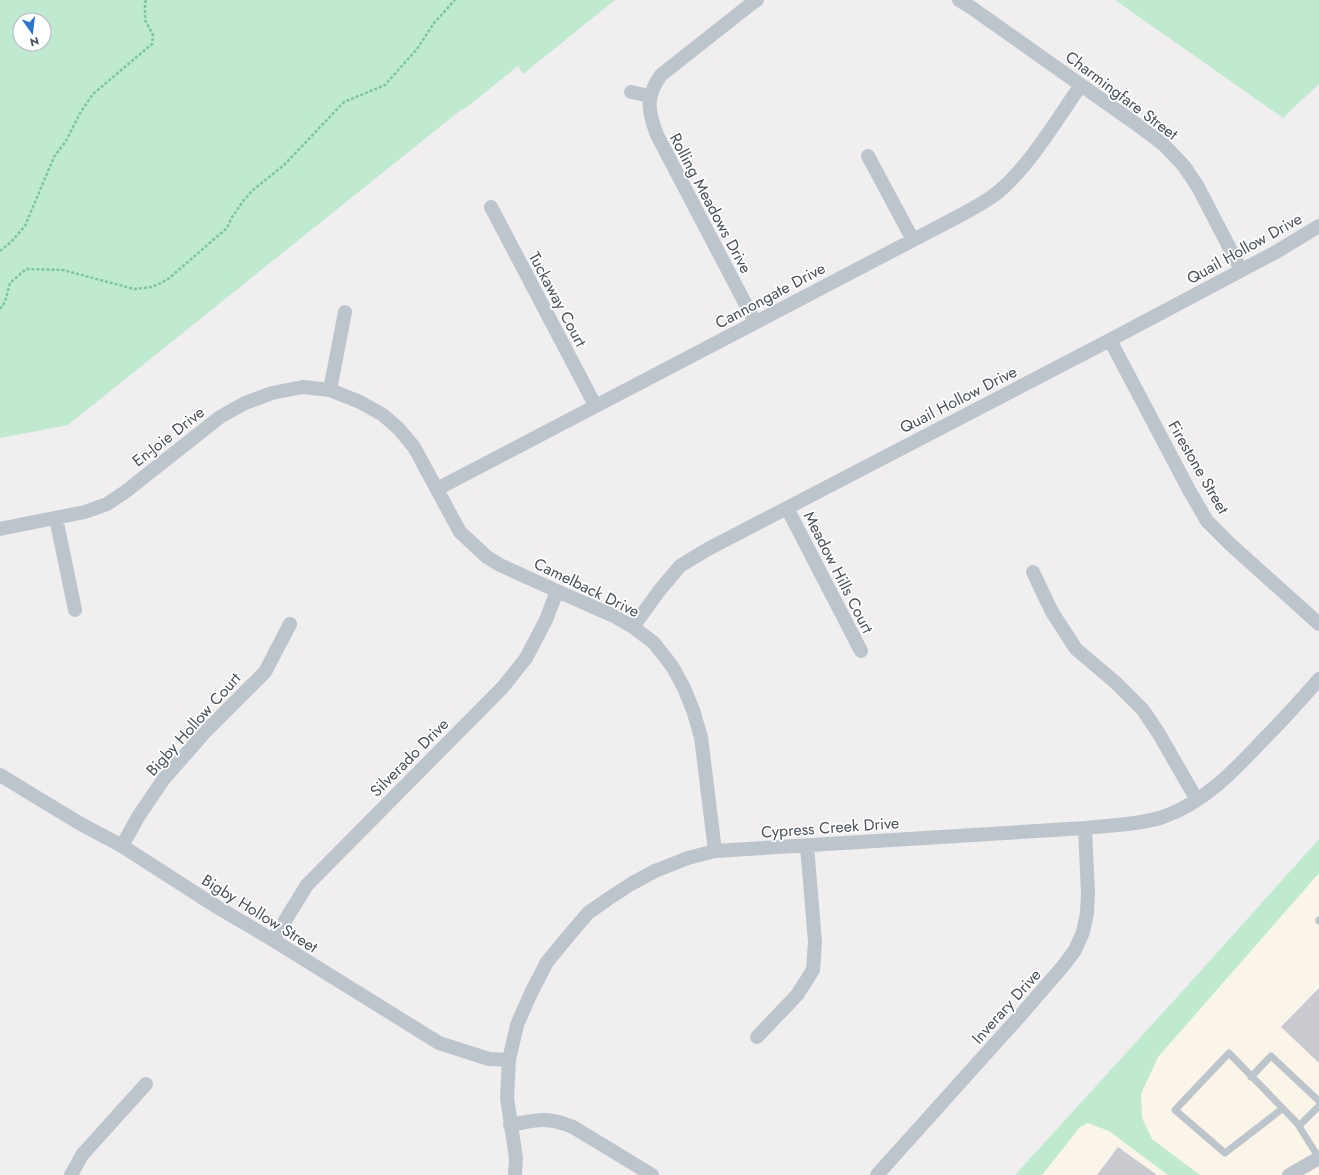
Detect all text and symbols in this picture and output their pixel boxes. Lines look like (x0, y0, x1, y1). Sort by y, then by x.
north arrow (12, 12, 52, 52)
text: N (28, 33, 41, 51)
street label: Charmingfare Street (1061, 45, 1183, 145)
street label: Rolling Meadows Drive (664, 129, 757, 277)
street label: Quail Hollow Drive (1182, 207, 1306, 290)
street label: Tuckaway Court (523, 248, 592, 351)
street label: Cannongate Drive (711, 257, 829, 334)
street label: Quail Hollow Drive (896, 360, 1021, 439)
street label: En-Joie Drive (127, 401, 209, 472)
street label: Firestone Street (1163, 416, 1235, 518)
street label: Meadow Hills Court (798, 507, 879, 637)
street label: Camelback Drive (530, 552, 643, 623)
street label: Bigby Hollow Court (141, 667, 246, 781)
street label: Silverado Drive (365, 713, 454, 802)
street label: Cypress Creek Drive (760, 811, 900, 844)
street label: Bigby Hollow Street (197, 868, 322, 958)
street label: Inverary Drive (966, 964, 1046, 1049)

